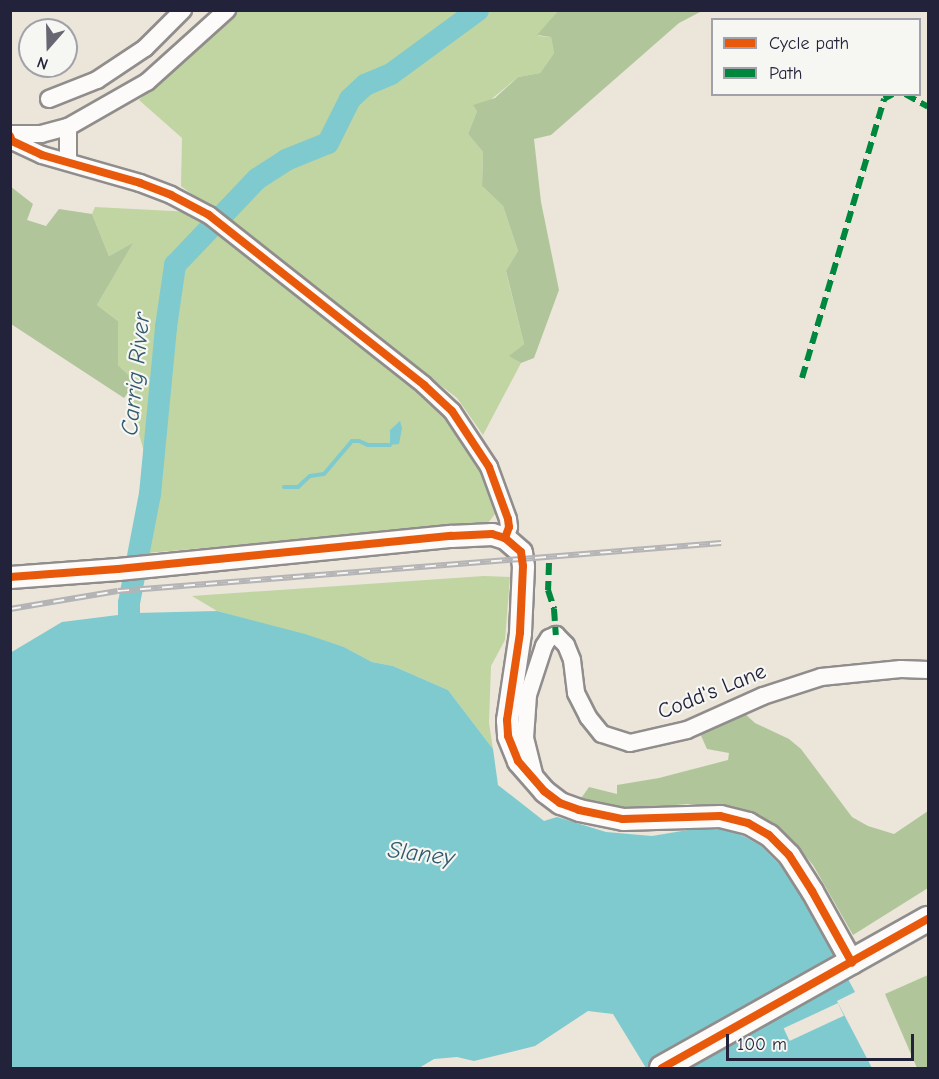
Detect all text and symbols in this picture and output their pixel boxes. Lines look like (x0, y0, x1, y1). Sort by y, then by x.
north arrow (18, 18, 78, 78)
legend (711, 18, 921, 96)
text: Cycle path (769, 33, 849, 54)
text: N (35, 53, 51, 73)
text: Path (769, 63, 802, 84)
water label: Carrig River (115, 311, 157, 437)
street label: Codd's Lane (654, 658, 770, 726)
water label: Slaney (386, 836, 456, 872)
scale bar (729, 1022, 916, 1060)
text: 100 m (737, 1034, 787, 1055)

